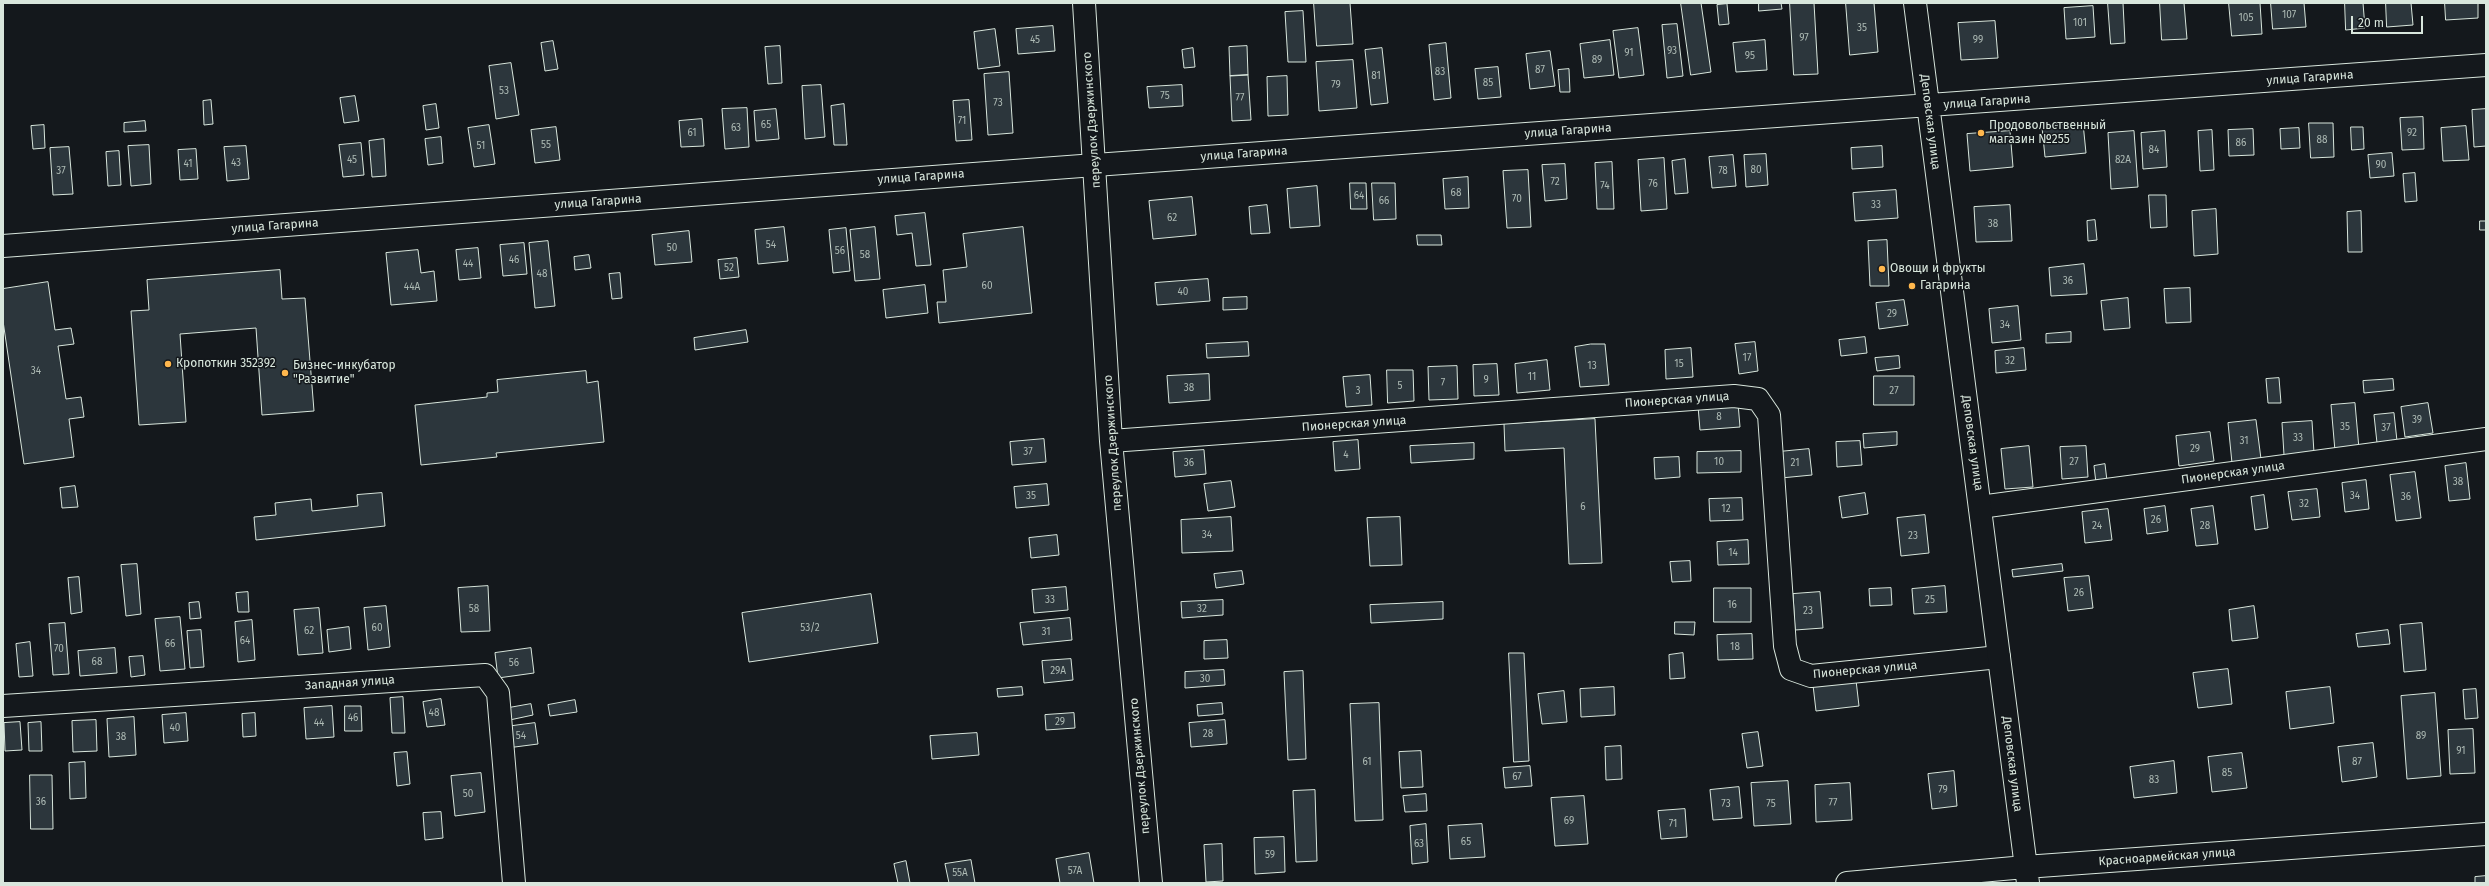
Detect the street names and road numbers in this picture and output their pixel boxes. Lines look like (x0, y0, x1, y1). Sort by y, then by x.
street label: переулок Дзержинского (1080, 51, 1104, 189)
street label: улица Гагарина (2266, 68, 2354, 88)
street label: Деповская улица (1917, 73, 1943, 171)
street label: улица Гагарина (1943, 92, 2031, 112)
street label: улица Гагарина (1524, 121, 1612, 141)
street label: улица Гагарина (1200, 144, 1288, 164)
street label: улица Гагарина (877, 167, 965, 187)
street label: улица Гагарина (554, 192, 642, 212)
street label: улица Гагарина (231, 216, 319, 236)
street label: переулок Дзержинского (1101, 374, 1125, 512)
street label: Пионерская улица (1624, 389, 1730, 411)
street label: Деповская улица (1958, 394, 1986, 492)
street label: Пионерская улица (1301, 413, 1407, 435)
street label: Пионерская улица (2180, 459, 2286, 487)
street label: Пионерская улица (1812, 658, 1918, 682)
street label: Западная улица (305, 673, 395, 693)
street label: переулок Дзержинского (1127, 697, 1153, 835)
street label: Деповская улица (1999, 715, 2025, 813)
street label: Красноармейская улица (2098, 845, 2236, 869)

